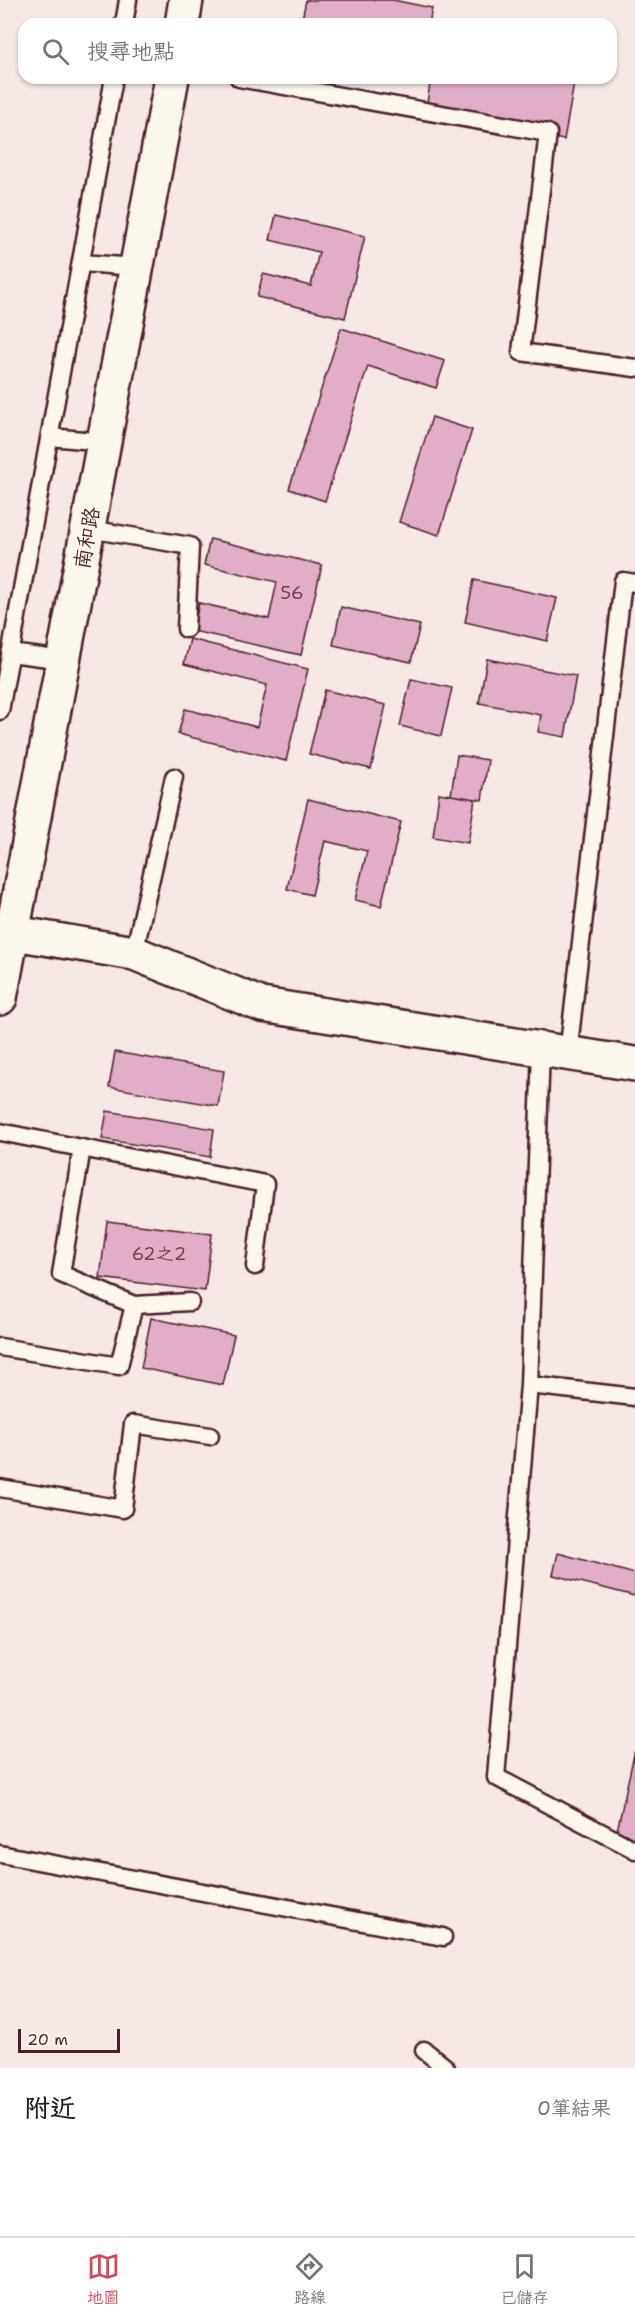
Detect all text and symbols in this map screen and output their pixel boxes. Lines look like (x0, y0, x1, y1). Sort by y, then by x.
search box (18, 18, 617, 84)
icon: search (39, 35, 72, 68)
text: 搜尋地點 (87, 37, 175, 66)
street label: 南和路 (68, 505, 106, 571)
house number: 56 (280, 581, 304, 605)
house number: 62之2 (132, 1242, 186, 1266)
scale bar (18, 2026, 120, 2054)
text: 20 m (27, 2029, 68, 2050)
text: 附近 (24, 2090, 76, 2125)
text: 0筆結果 (537, 2095, 611, 2121)
tab: 地圖 (87, 2250, 120, 2308)
tab: 路線 (293, 2250, 326, 2308)
tab: 已儲存 (500, 2250, 548, 2308)

